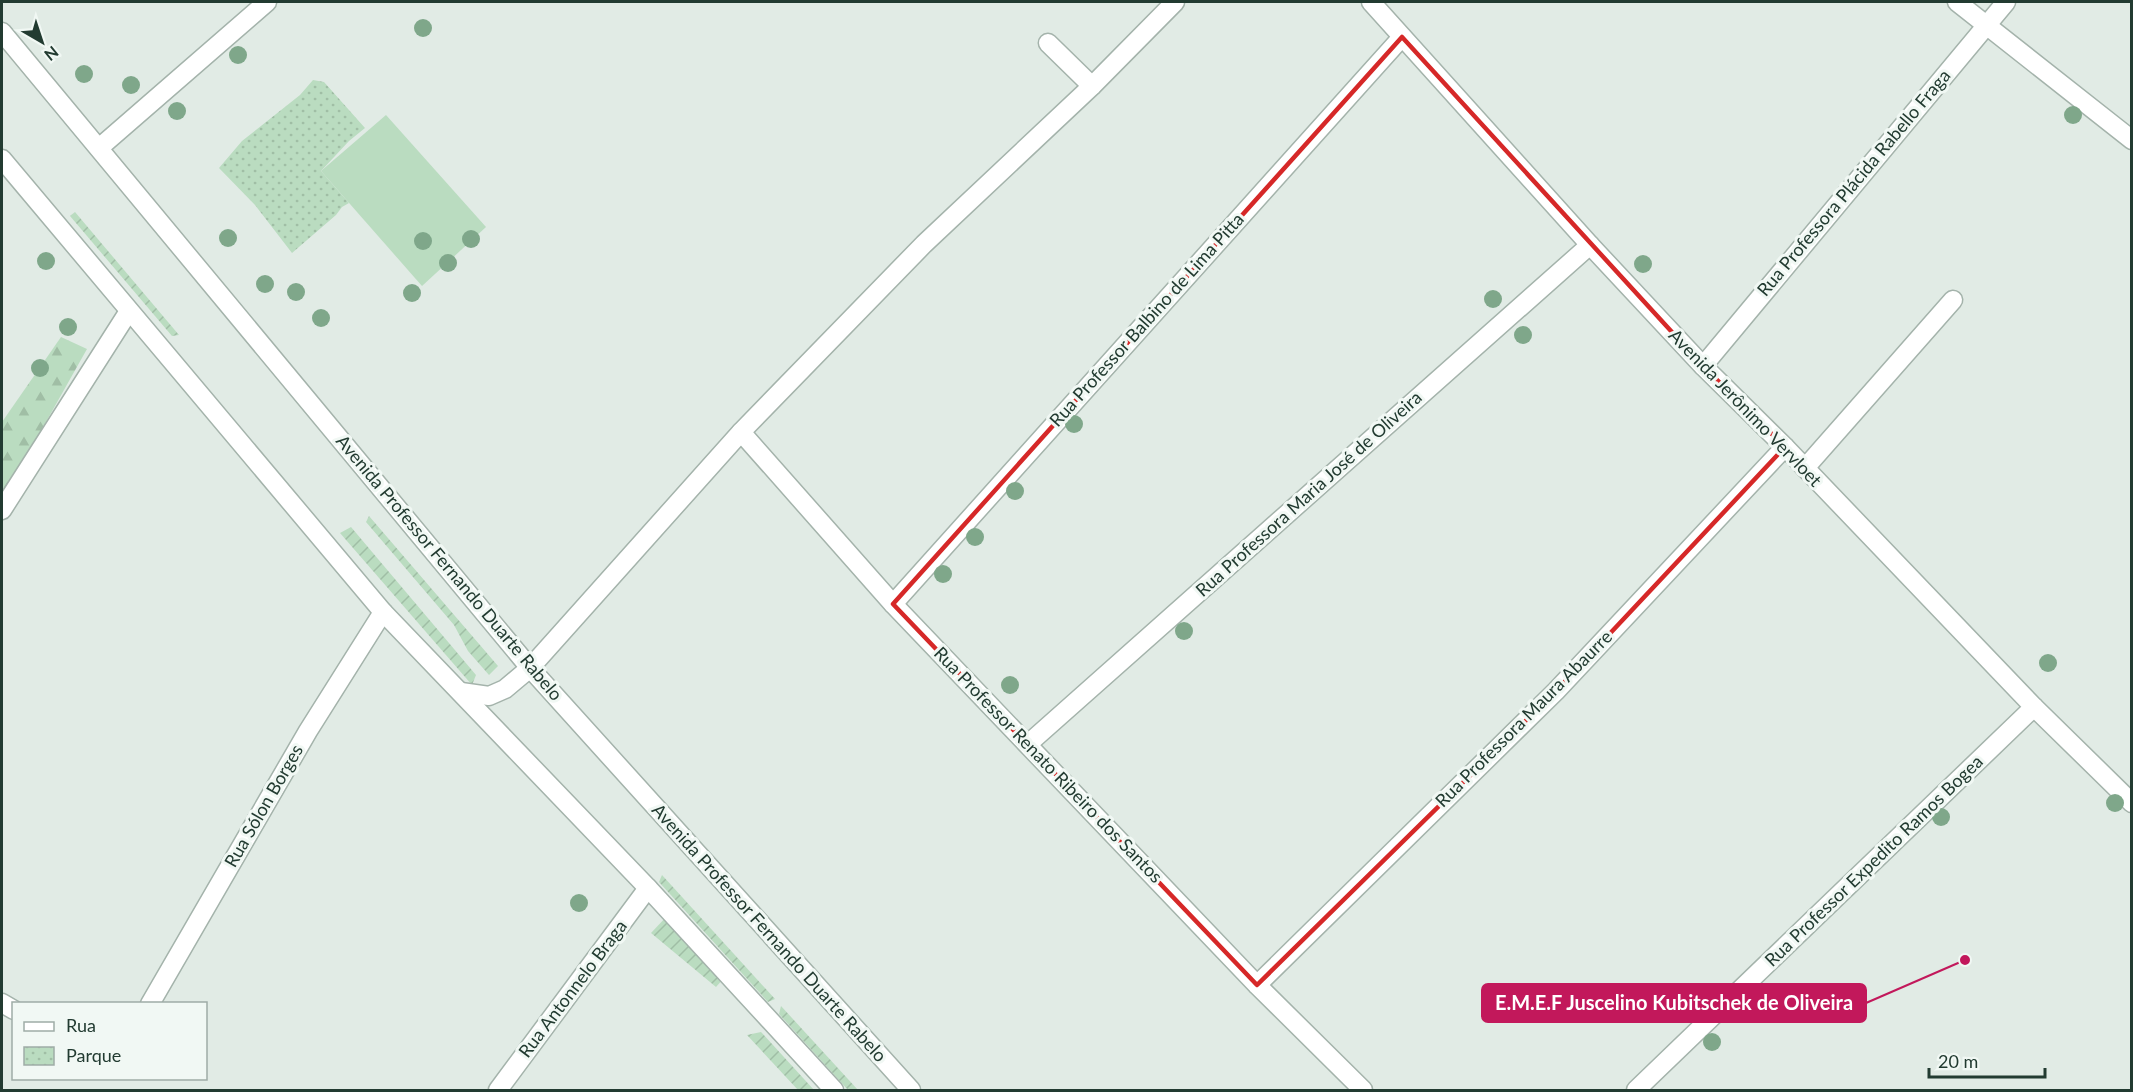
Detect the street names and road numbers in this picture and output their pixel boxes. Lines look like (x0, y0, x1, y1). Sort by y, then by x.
street label: Rua Professora Plácida Rabello Fraga (1752, 65, 1955, 300)
street label: Rua Professor Balbino de Lima Pitta (1044, 208, 1248, 431)
street label: Avenida Jerônimo Vervloet (1665, 324, 1827, 491)
street label: Rua Professora Maria José de Oliveira (1191, 386, 1426, 601)
street label: Avenida Professor Fernando Duarte Rabelo (332, 430, 567, 705)
street label: Rua Professora Maura Abaurre (1430, 625, 1616, 811)
street label: Rua Professor Renato Ribeiro dos Santos (930, 642, 1168, 887)
street label: Rua Sólon Borges (219, 740, 307, 871)
street label: Rua Professor Expedito Ramos Bogea (1760, 750, 1987, 971)
street label: Avenida Professor Fernando Duarte Rabelo (648, 799, 892, 1066)
street label: Rua Antonnelo Braga (513, 915, 631, 1061)

